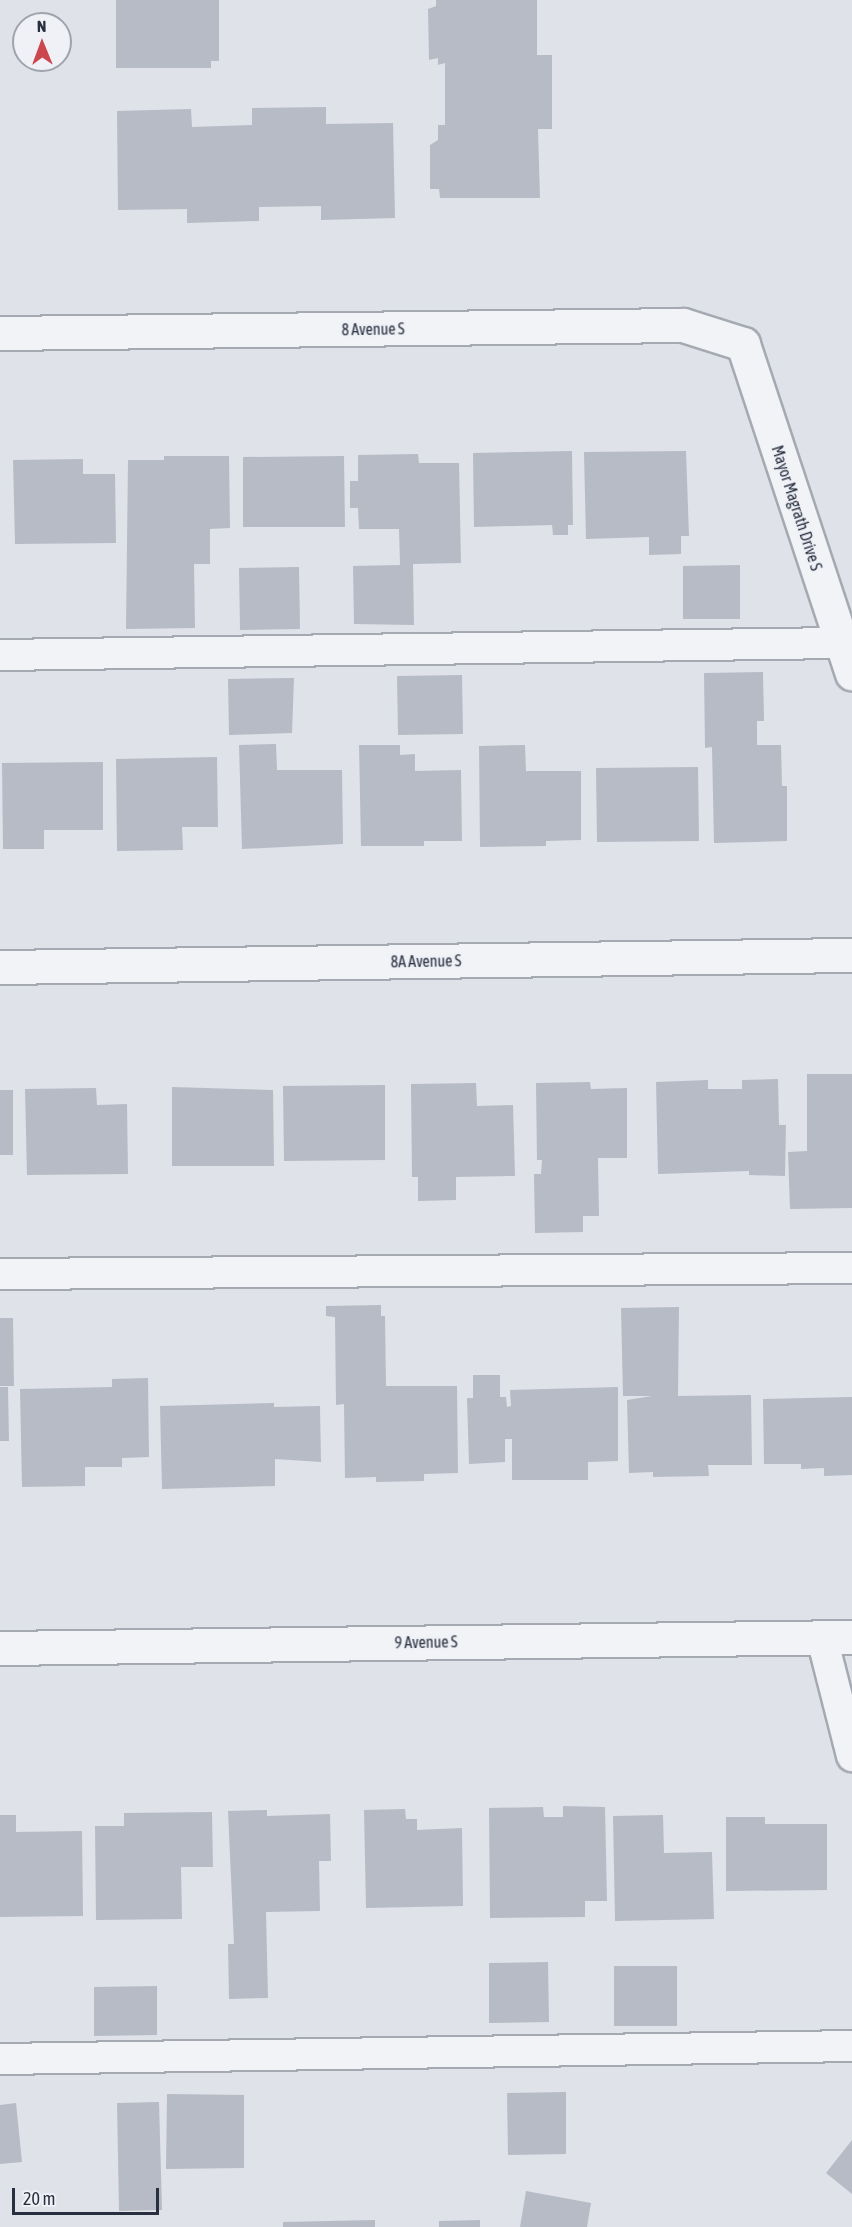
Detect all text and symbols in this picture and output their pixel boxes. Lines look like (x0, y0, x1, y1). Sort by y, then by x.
north arrow (12, 12, 72, 72)
text: N (37, 17, 47, 35)
street label: 8 Avenue S (341, 319, 405, 339)
street label: Mayor Magrath Drive S (768, 443, 826, 573)
street label: 8A Avenue S (390, 951, 462, 971)
street label: 9 Avenue S (394, 1632, 458, 1652)
scale bar (15, 2176, 162, 2214)
text: 20 m (23, 2188, 55, 2209)

